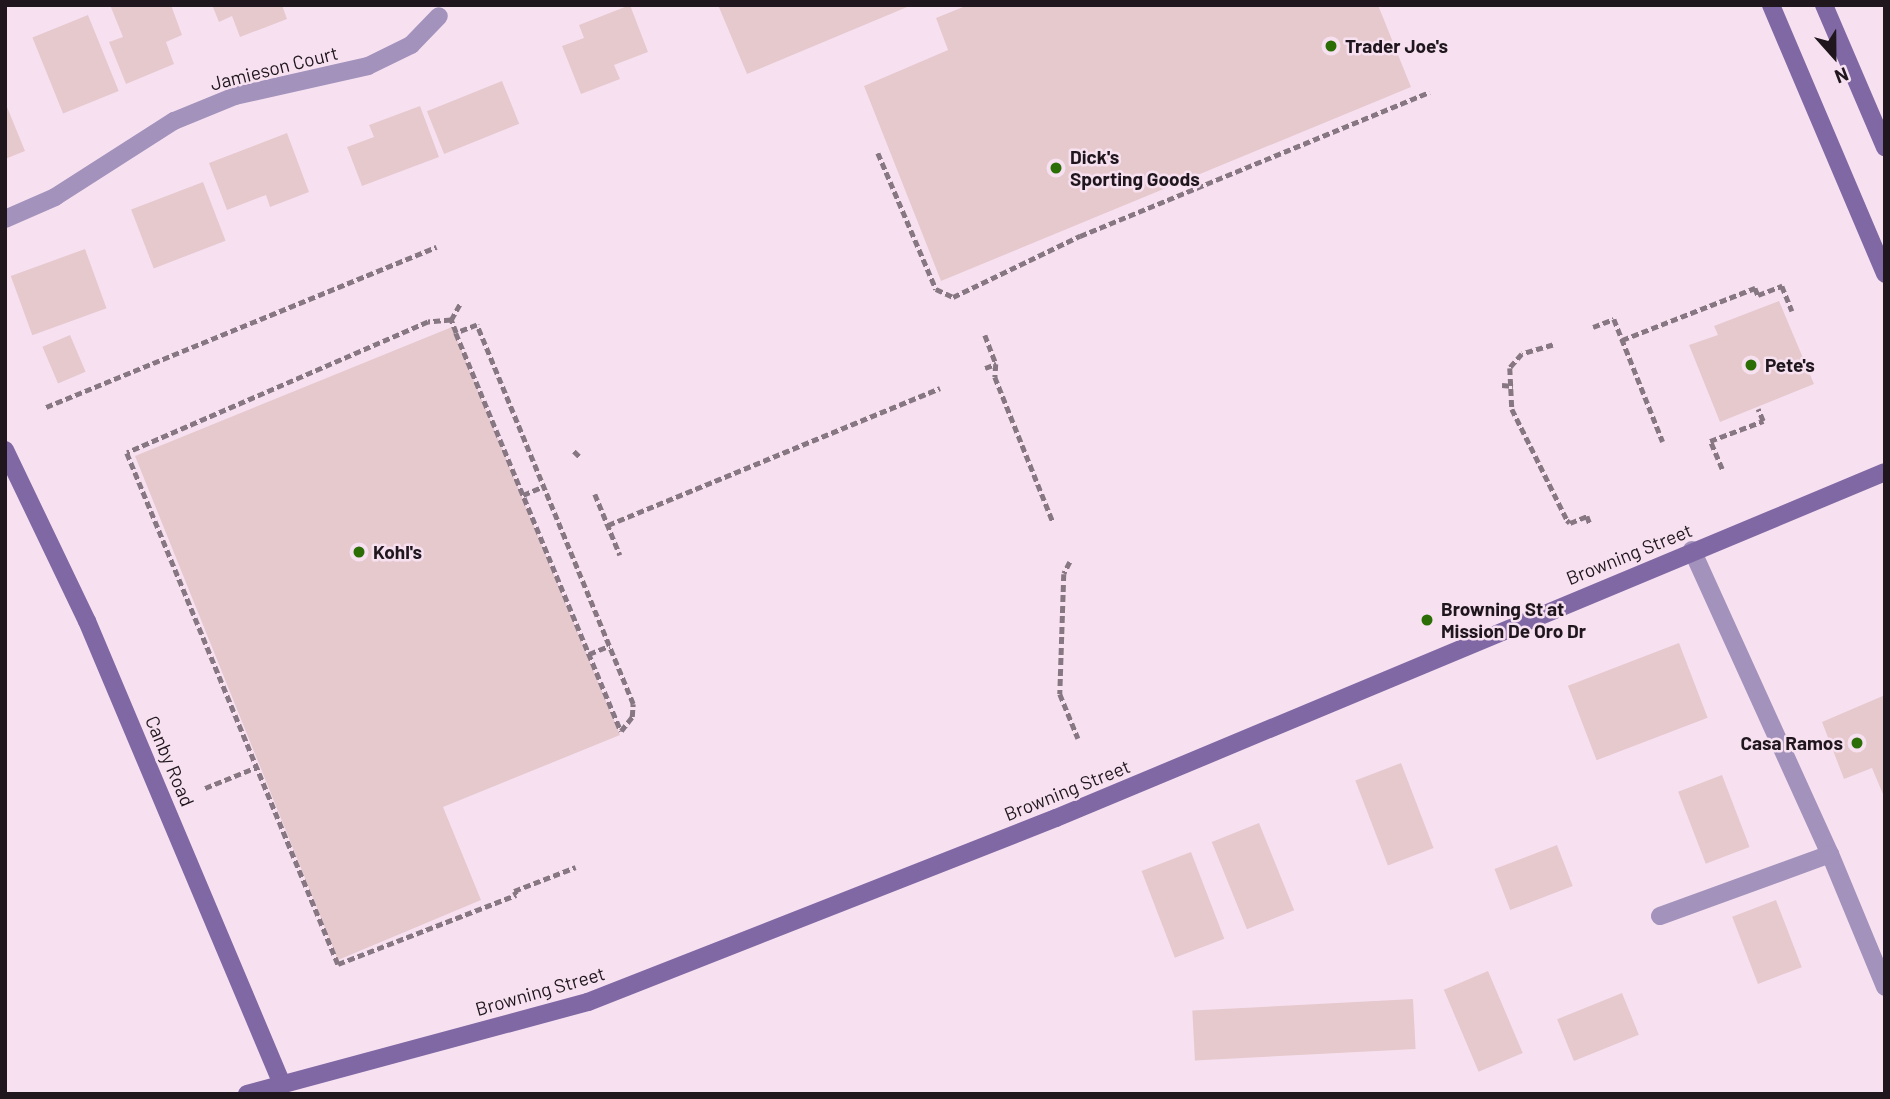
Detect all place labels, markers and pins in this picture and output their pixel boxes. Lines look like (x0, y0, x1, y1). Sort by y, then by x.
place label: Trader Joe's (1345, 35, 1448, 57)
marker: Trader Joe's (1323, 38, 1339, 54)
place label: Dick's Sporting Goods (1070, 146, 1200, 190)
marker: Dick's Sporting Goods (1048, 160, 1064, 176)
place label: Pete's (1765, 354, 1815, 376)
marker: Pete's (1743, 357, 1759, 373)
place label: Kohl's (373, 541, 422, 563)
marker: Kohl's (351, 544, 367, 560)
place label: Browning St at Mission De Oro Dr (1441, 598, 1586, 642)
marker: Browning St at Mission De Oro Dr (1419, 612, 1435, 628)
place label: Casa Ramos (1740, 732, 1843, 754)
marker: Casa Ramos (1849, 735, 1865, 751)

